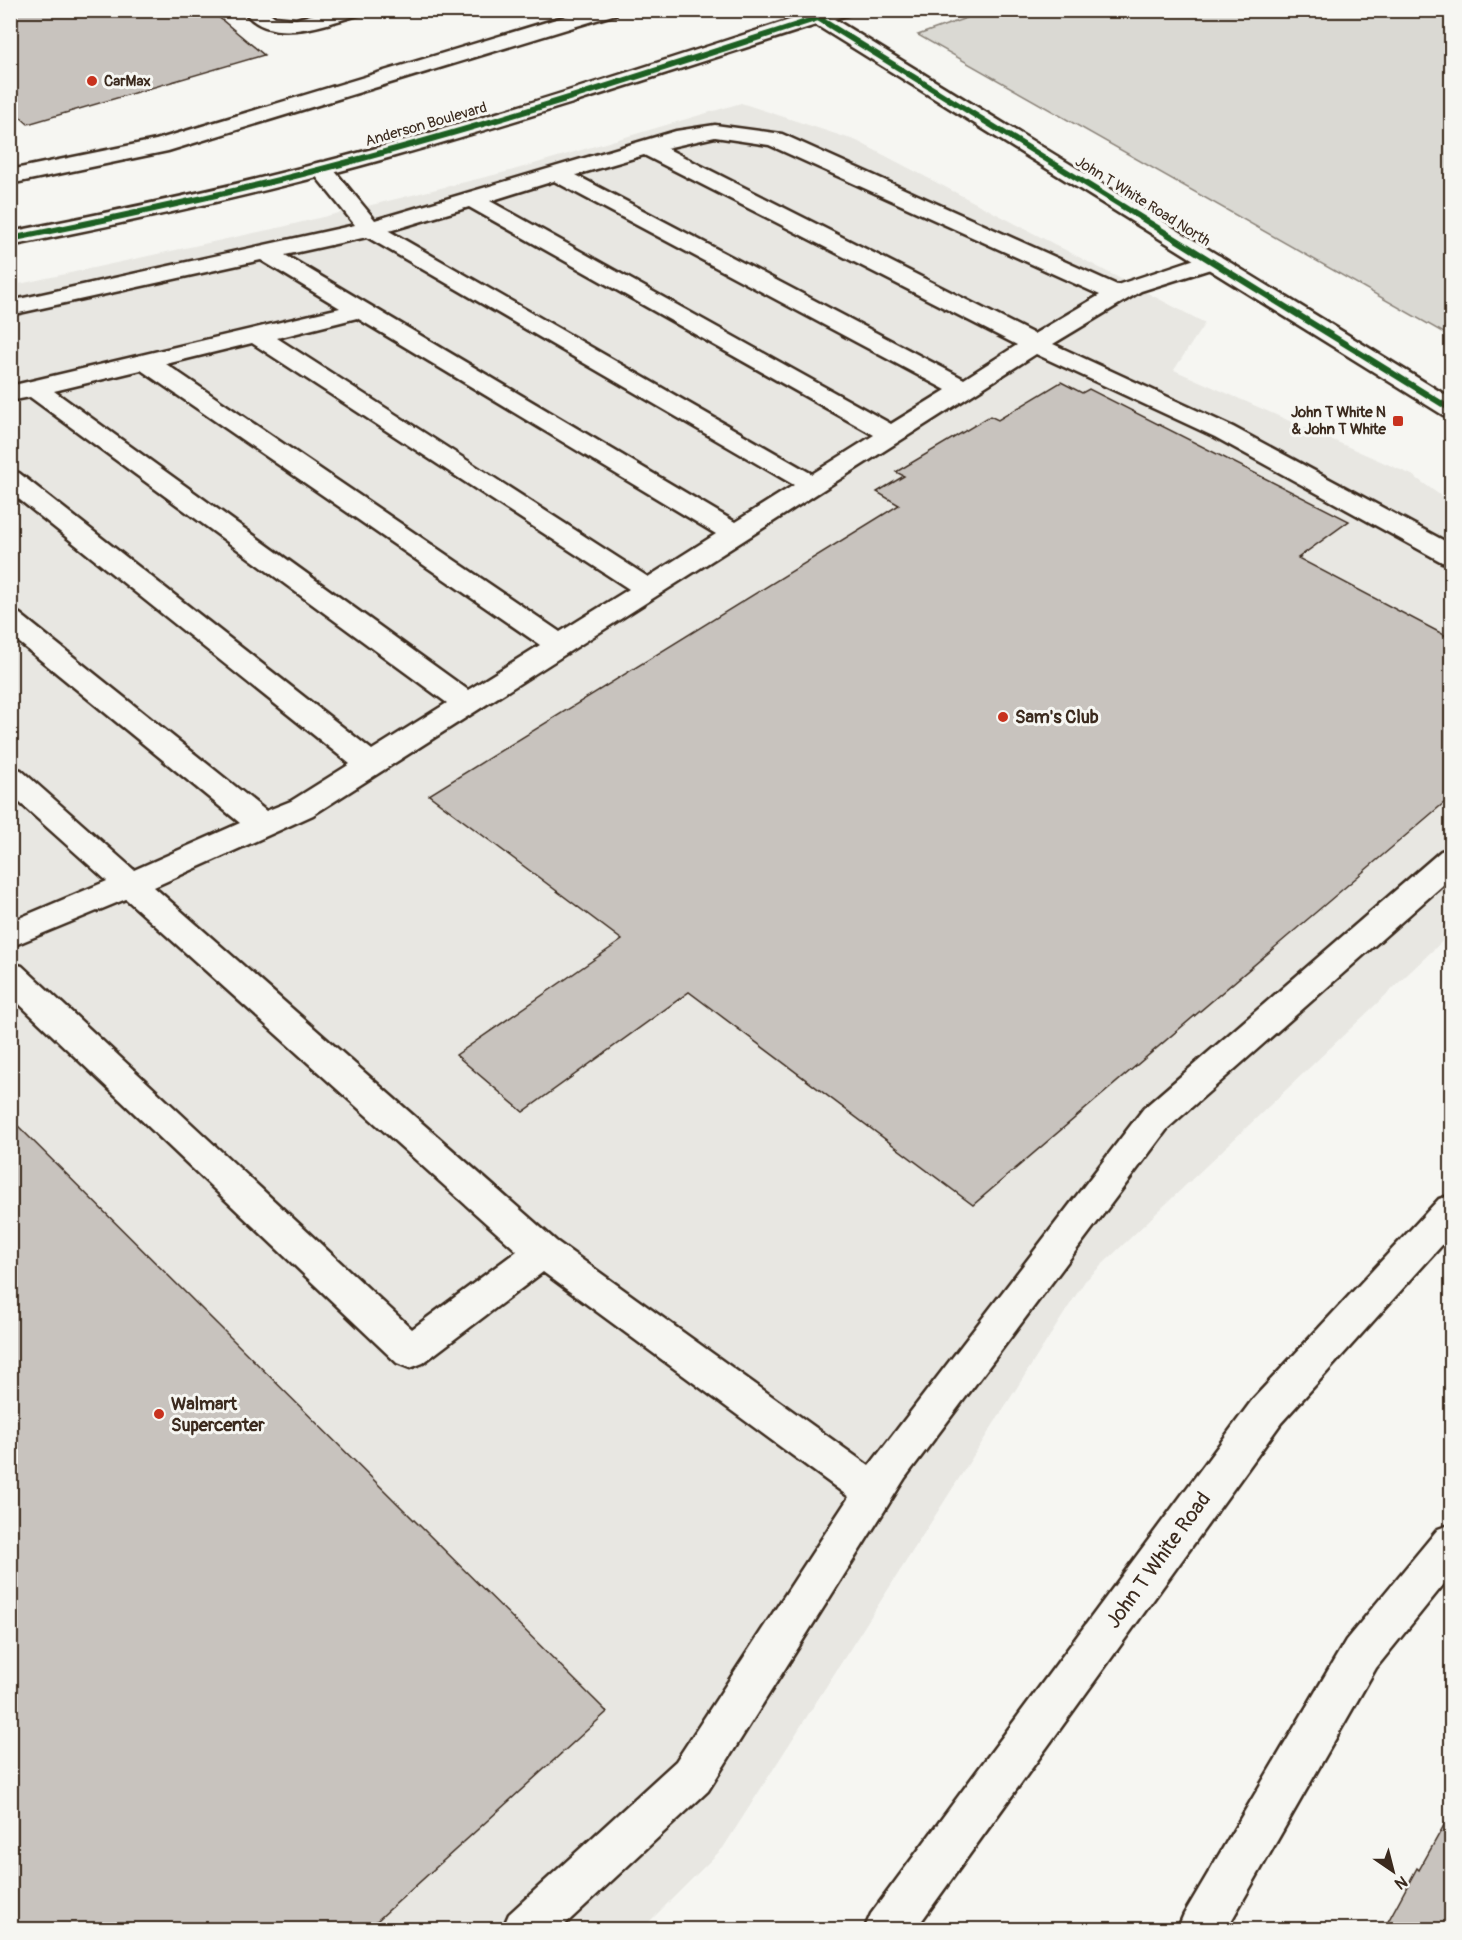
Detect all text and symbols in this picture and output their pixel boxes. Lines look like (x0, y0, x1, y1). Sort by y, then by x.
place label: CarMax (104, 72, 151, 91)
marker: CarMax (85, 74, 99, 88)
street label: Anderson Boulevard (363, 98, 489, 151)
street label: John T White Road North (1072, 152, 1214, 251)
place label: John T White N & John T White (1291, 403, 1387, 439)
marker: John T White N & John T White (1391, 414, 1405, 428)
place label: Sam's Club (1015, 706, 1099, 729)
marker: Sam's Club (996, 710, 1010, 724)
place label: Walmart Supercenter (171, 1393, 265, 1437)
marker: Walmart Supercenter (152, 1407, 166, 1421)
street label: John T White Road (1100, 1487, 1217, 1634)
north arrow (1363, 1841, 1423, 1901)
text: N (1391, 1871, 1411, 1894)

